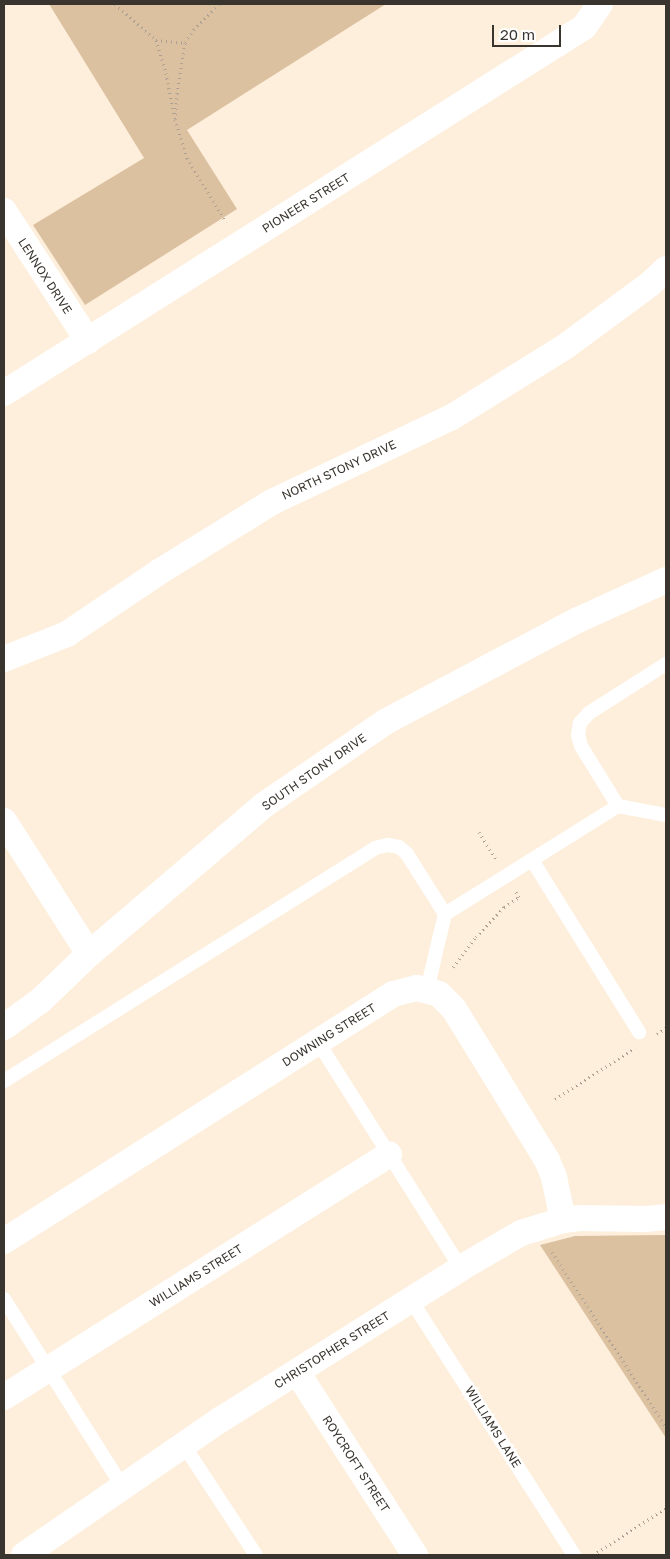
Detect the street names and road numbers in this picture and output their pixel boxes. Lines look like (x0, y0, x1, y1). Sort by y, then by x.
street label: PIONEER STREET (259, 170, 353, 236)
street label: LENNOX DRIVE (15, 235, 75, 317)
street label: NORTH STONY DRIVE (279, 437, 399, 503)
street label: SOUTH STONY DRIVE (259, 731, 369, 813)
street label: DOWNING STREET (280, 1000, 378, 1070)
street label: WILLIAMS STREET (147, 1242, 245, 1310)
street label: CHRISTOPHER STREET (272, 1308, 392, 1392)
street label: WILLIAMS LANE (462, 1384, 524, 1470)
street label: ROYCROFT STREET (319, 1413, 393, 1515)

